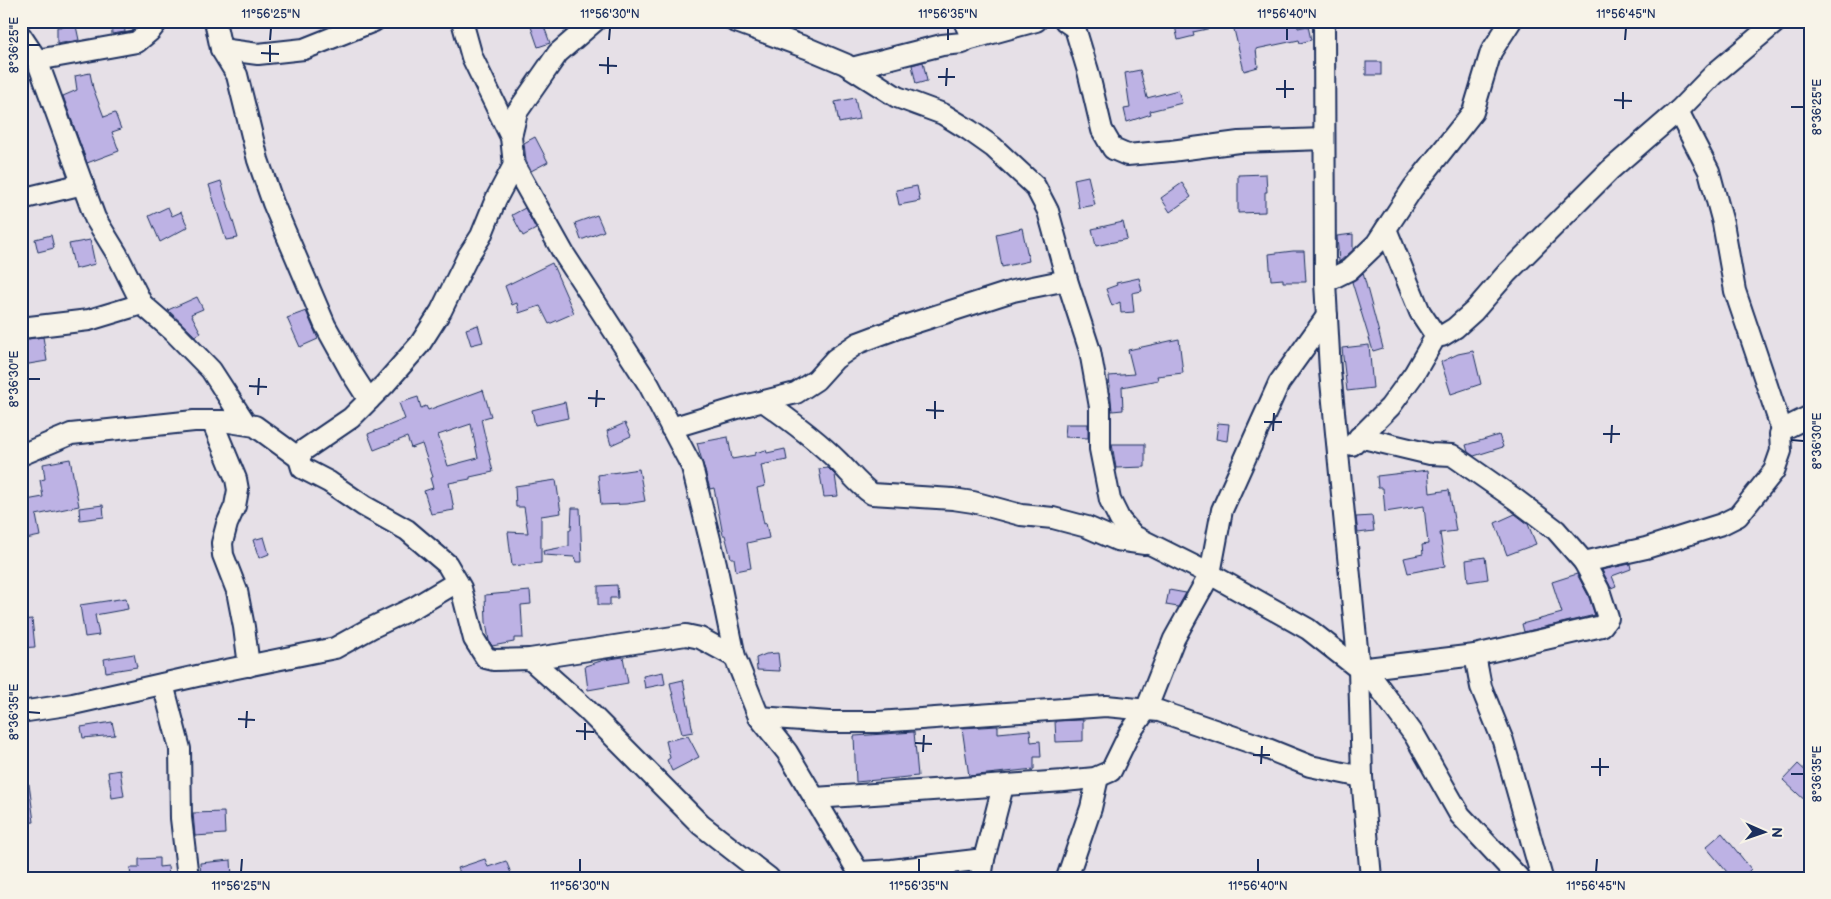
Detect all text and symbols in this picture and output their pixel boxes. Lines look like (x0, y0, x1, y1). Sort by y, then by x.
text: 11°56'25"N (241, 7, 301, 22)
text: 11°56'30"N (580, 7, 640, 22)
text: 11°56'35"N (918, 7, 978, 22)
text: 11°56'40"N (1257, 7, 1317, 22)
text: 11°56'45"N (1596, 7, 1656, 22)
text: 8°36'25"E (7, 17, 22, 73)
text: 8°36'25"E (1810, 79, 1825, 135)
text: 8°36'30"E (7, 351, 22, 407)
text: 8°36'30"E (1810, 413, 1825, 469)
text: 8°36'35"E (7, 684, 22, 740)
text: 8°36'35"E (1810, 746, 1825, 802)
north arrow (1738, 806, 1788, 856)
text: N (1768, 827, 1785, 838)
text: 11°56'25"N (211, 879, 271, 894)
text: 11°56'30"N (550, 879, 610, 894)
text: 11°56'35"N (889, 879, 949, 894)
text: 11°56'40"N (1228, 879, 1288, 894)
text: 11°56'45"N (1566, 879, 1626, 894)

